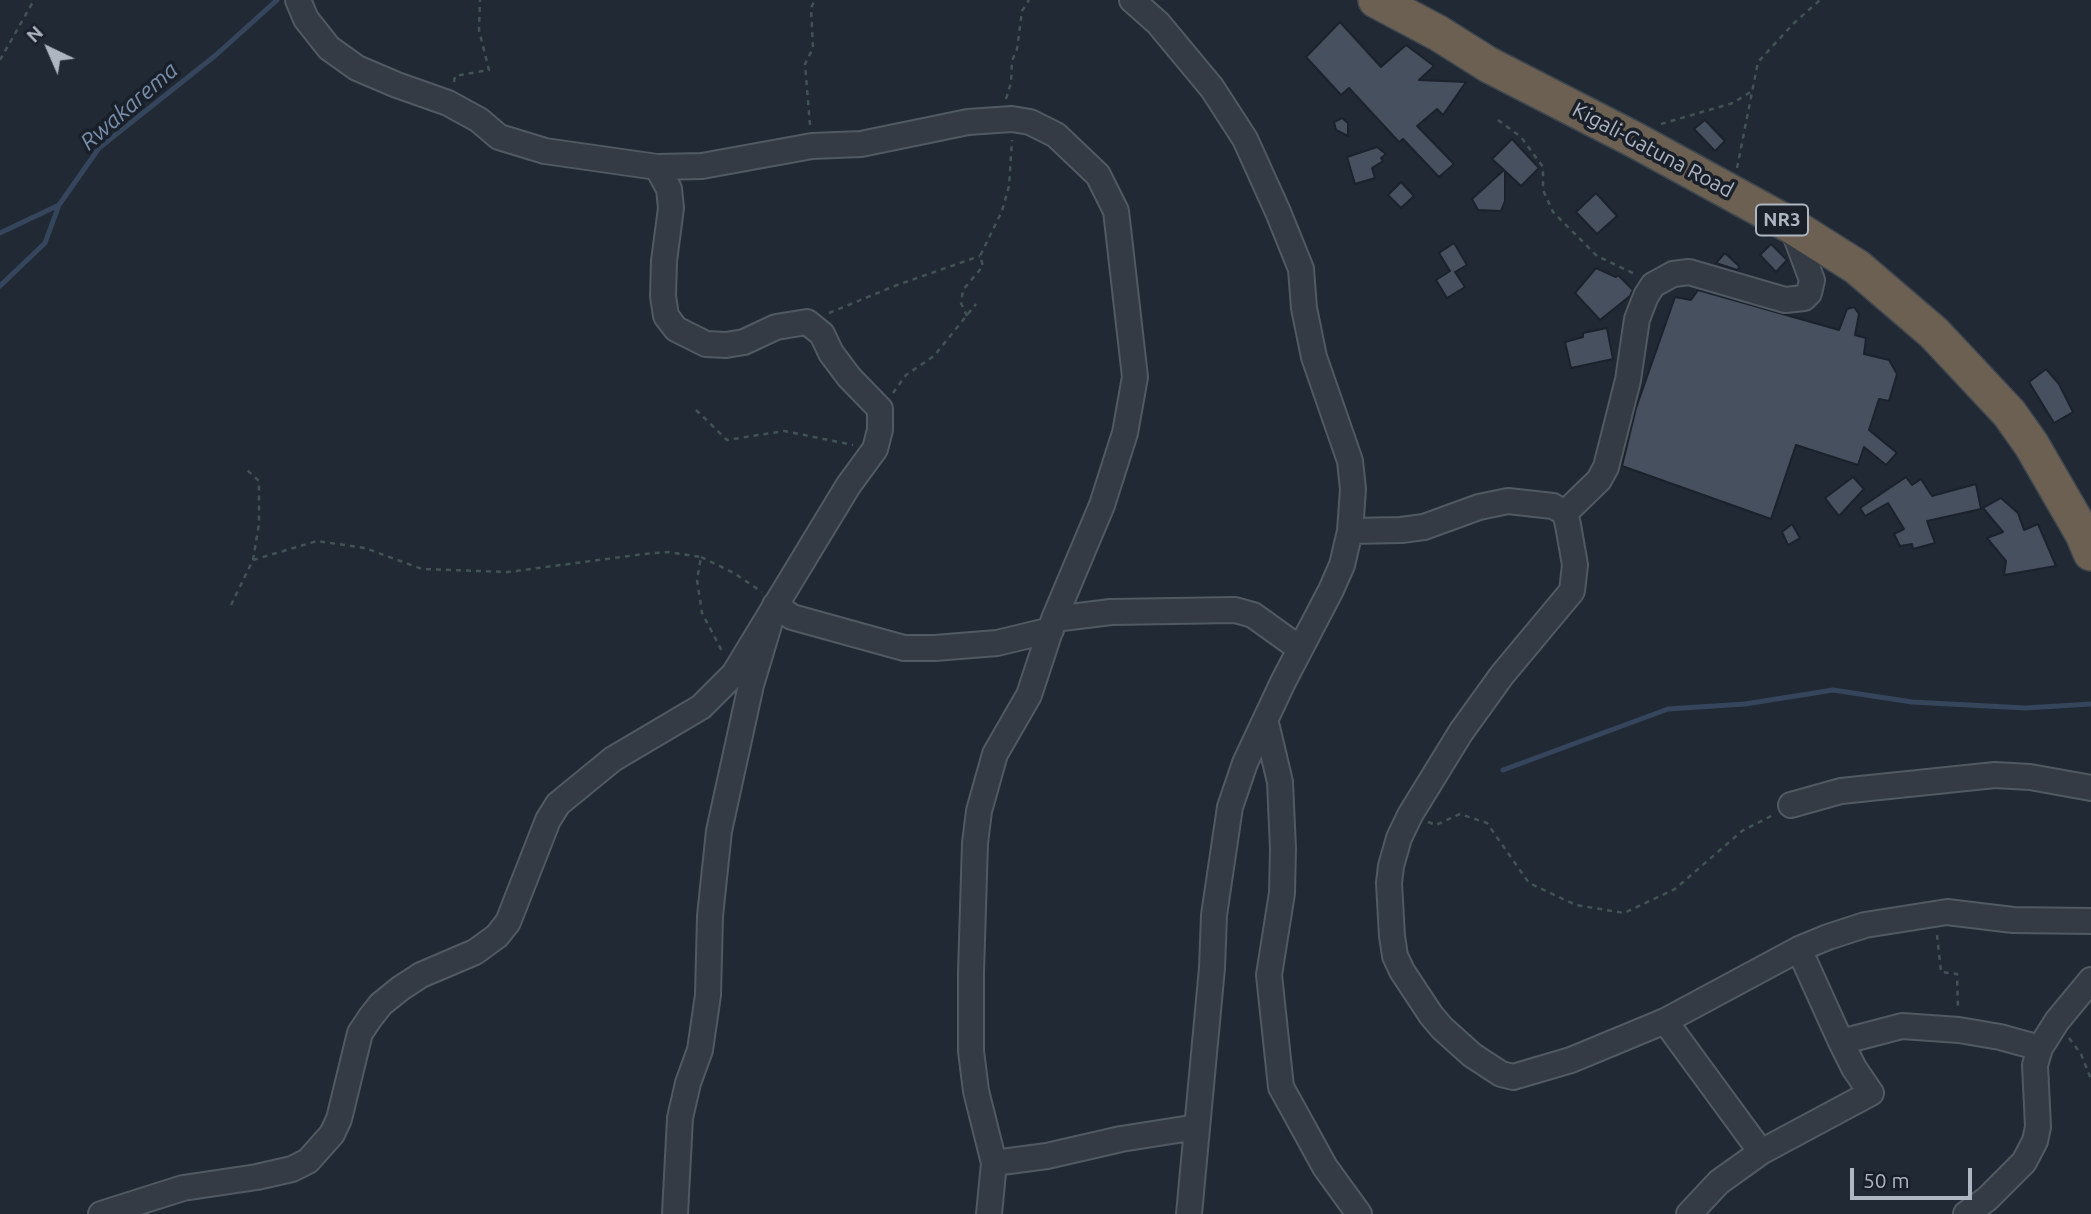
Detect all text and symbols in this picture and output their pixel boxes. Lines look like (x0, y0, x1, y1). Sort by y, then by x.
north arrow (14, 14, 84, 84)
text: N (22, 21, 47, 47)
water label: Rwakarema (75, 56, 183, 156)
street label: Kigali-Gatuna Road (1568, 97, 1738, 203)
road number: NR3 (1756, 204, 1808, 235)
scale bar (1853, 1154, 1976, 1198)
text: 50 m (1863, 1168, 1910, 1192)

